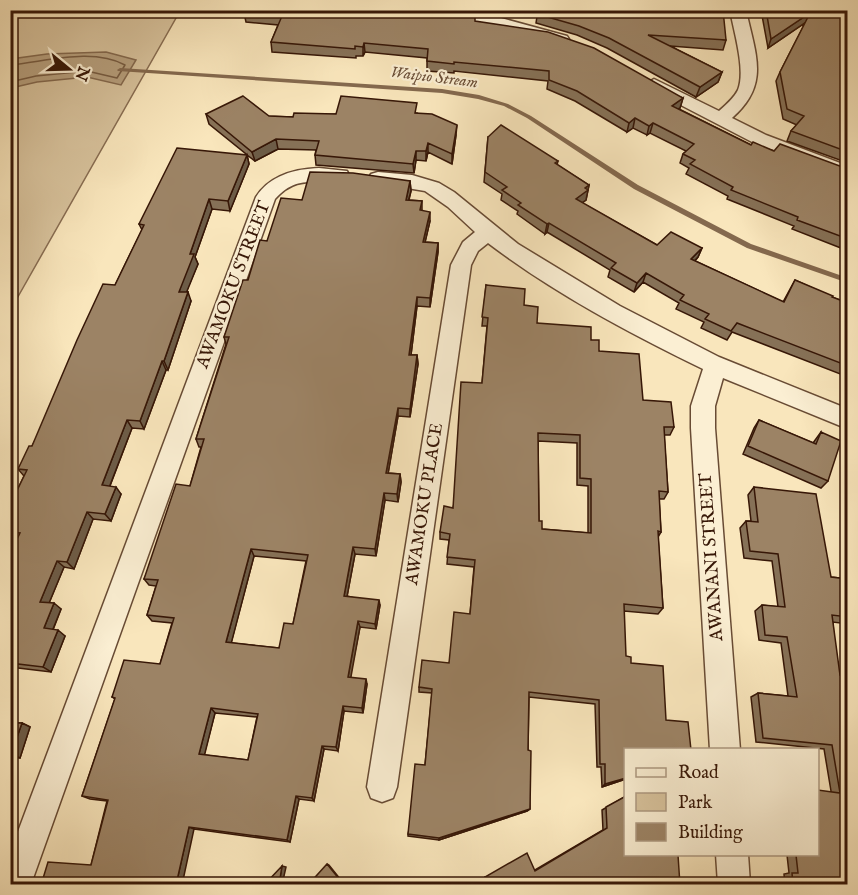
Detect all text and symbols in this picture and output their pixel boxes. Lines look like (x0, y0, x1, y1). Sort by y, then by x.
north arrow (39, 39, 99, 99)
text: N (70, 62, 93, 83)
water label: Waipio Stream (389, 63, 479, 93)
street label: AWAMOKU STREET (191, 198, 277, 373)
street label: AWAMOKU PLACE (401, 421, 449, 588)
street label: AWANANI STREET (695, 472, 729, 643)
legend (624, 748, 819, 856)
text: Road (678, 762, 719, 785)
text: Park (678, 792, 713, 815)
text: Building (678, 822, 743, 845)

